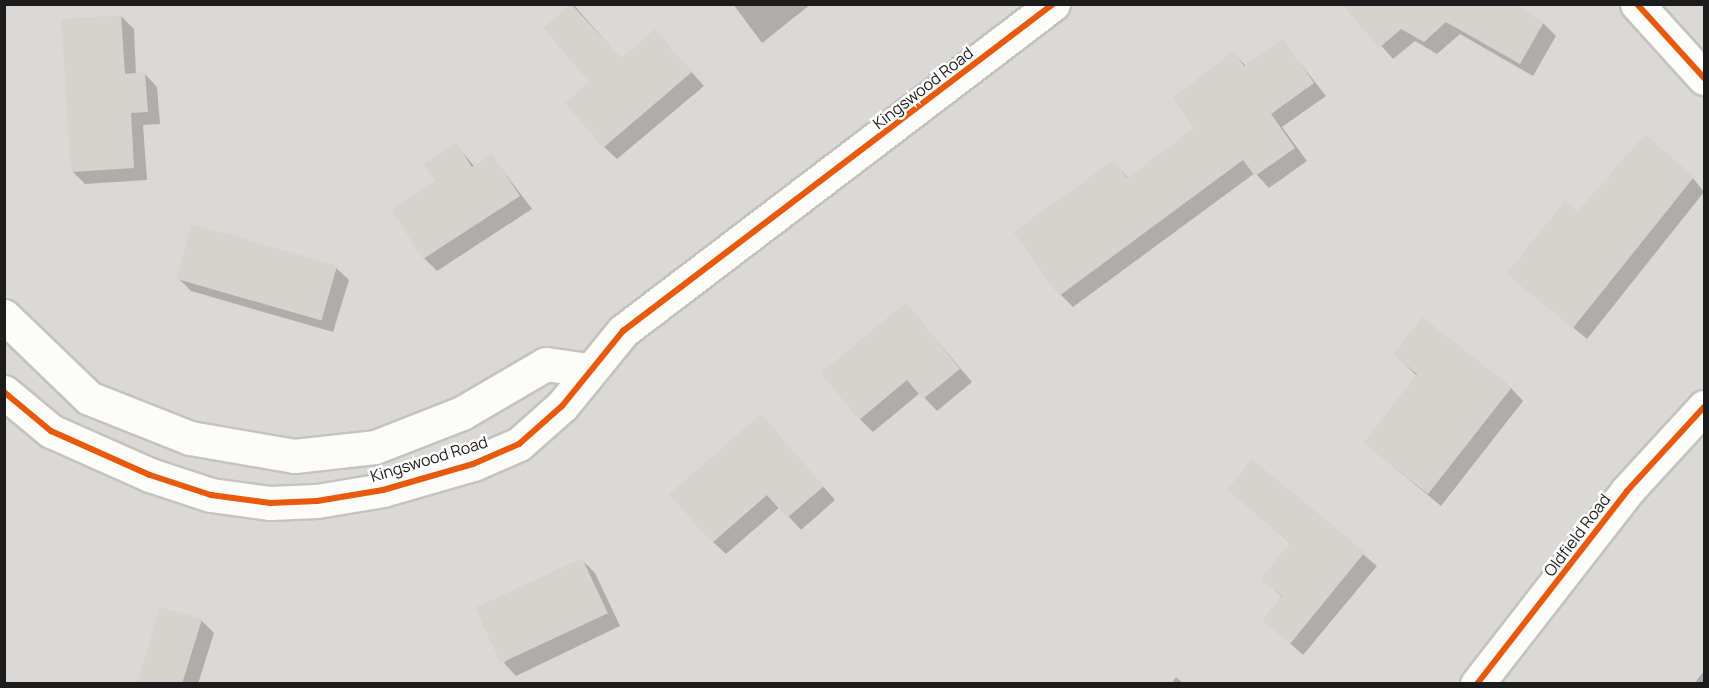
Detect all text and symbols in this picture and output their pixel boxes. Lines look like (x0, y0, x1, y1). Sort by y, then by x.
street label: Kingswood Road (869, 43, 977, 133)
street label: Kingswood Road (368, 432, 490, 486)
street label: Oldfield Road (1540, 490, 1614, 580)

